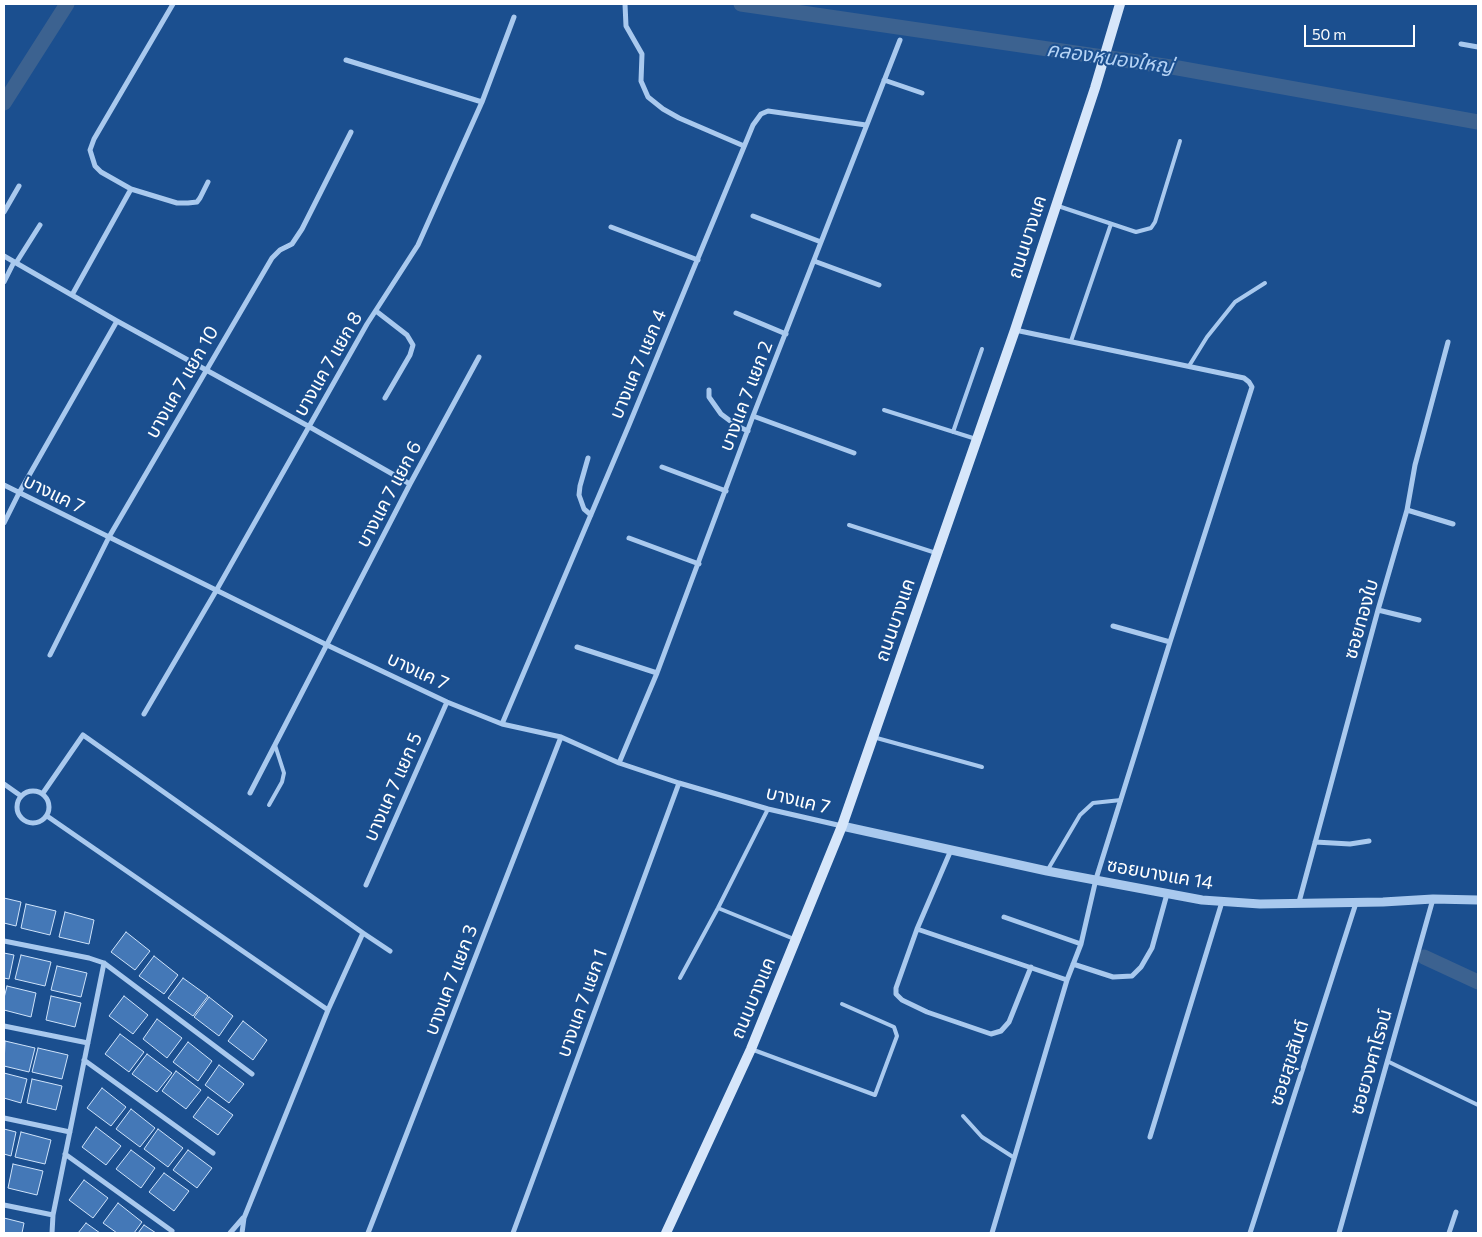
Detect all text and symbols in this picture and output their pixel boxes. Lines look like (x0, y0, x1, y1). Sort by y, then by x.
scale bar (1307, 15, 1418, 47)
text: 50 m (1312, 25, 1346, 43)
water label: คลองหนองใหญ่ (1045, 37, 1175, 79)
street label: ถนนบางแค (1003, 192, 1051, 282)
street label: บางแค 7 แยก 4 (605, 306, 671, 422)
street label: บางแค 7 แยก 8 (289, 308, 367, 420)
street label: บางแค 7 แยก 10 (141, 322, 223, 442)
street label: บางแค 7 แยก 2 (715, 338, 777, 454)
street label: บางแค 7 แยก 6 (351, 437, 427, 551)
street label: บางแค 7 (20, 469, 88, 519)
street label: ถนนบางแค (870, 575, 920, 665)
street label: ซอยทองใบ (1339, 576, 1383, 662)
street label: บางแค 7 (384, 647, 452, 695)
street label: บางแค 7 แยก 5 (359, 729, 427, 845)
street label: บางแค 7 (764, 781, 832, 819)
street label: ซอยบางแค 14 (1105, 853, 1215, 895)
street label: บางแค 7 แยก 3 (420, 922, 482, 1038)
street label: บางแค 7 แยก 1 (552, 946, 612, 1060)
street label: ถนนบางแค (726, 954, 780, 1042)
street label: ซอยวงศาโรจน์ (1345, 1007, 1397, 1117)
street label: ซอยสุขสันต์ (1264, 1017, 1314, 1109)

